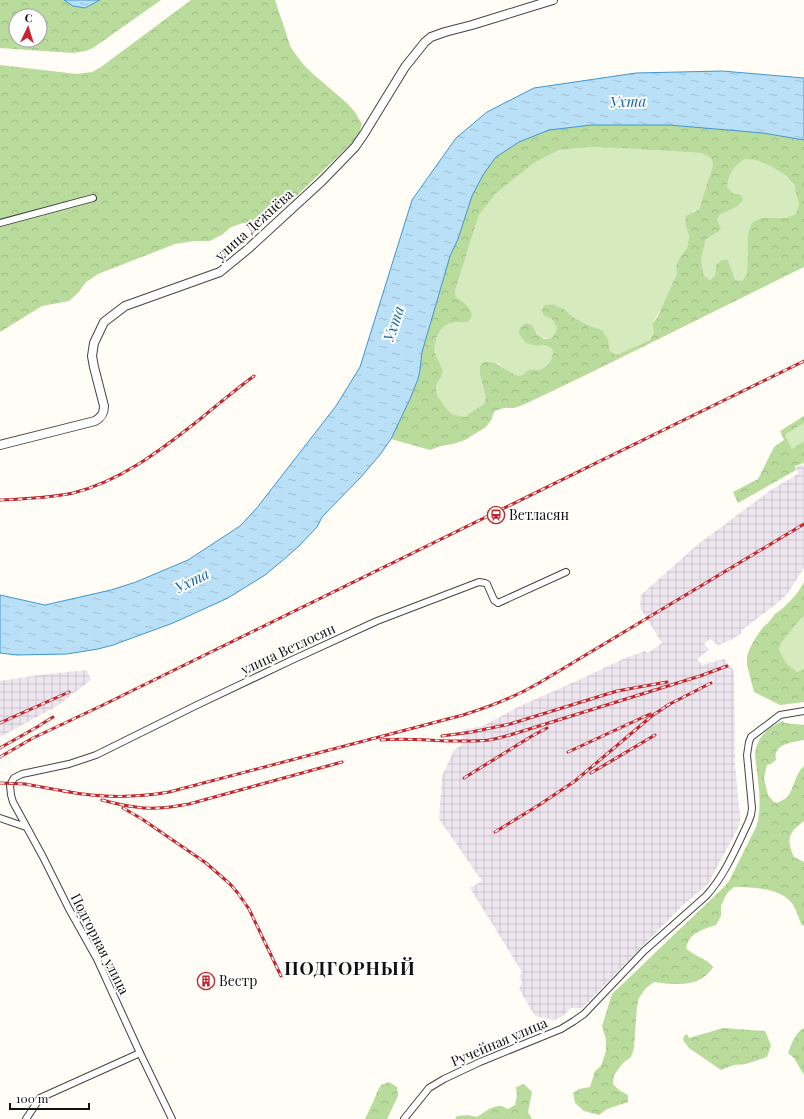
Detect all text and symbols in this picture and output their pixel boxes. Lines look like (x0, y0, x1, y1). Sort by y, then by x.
north arrow (8, 8, 48, 48)
text: С (24, 10, 33, 25)
water label: Ухта (609, 90, 647, 112)
street label: улица Дежнёва (210, 184, 297, 265)
water label: Ухта (378, 303, 408, 344)
station icon: Ветласян (486, 505, 506, 525)
place label: Ветласян (509, 505, 570, 524)
water label: Ухта (171, 563, 213, 597)
street label: улица Ветлосян (237, 618, 338, 679)
street label: Подгорная улица (67, 890, 134, 998)
district label: ПОДГОРНЫЙ (284, 956, 416, 980)
building icon: Вестр (196, 971, 216, 991)
place label: Вестр (219, 971, 258, 990)
street label: Ручейная улица (448, 1013, 550, 1070)
scale bar (10, 1085, 89, 1111)
text: 100 m (16, 1090, 49, 1106)

